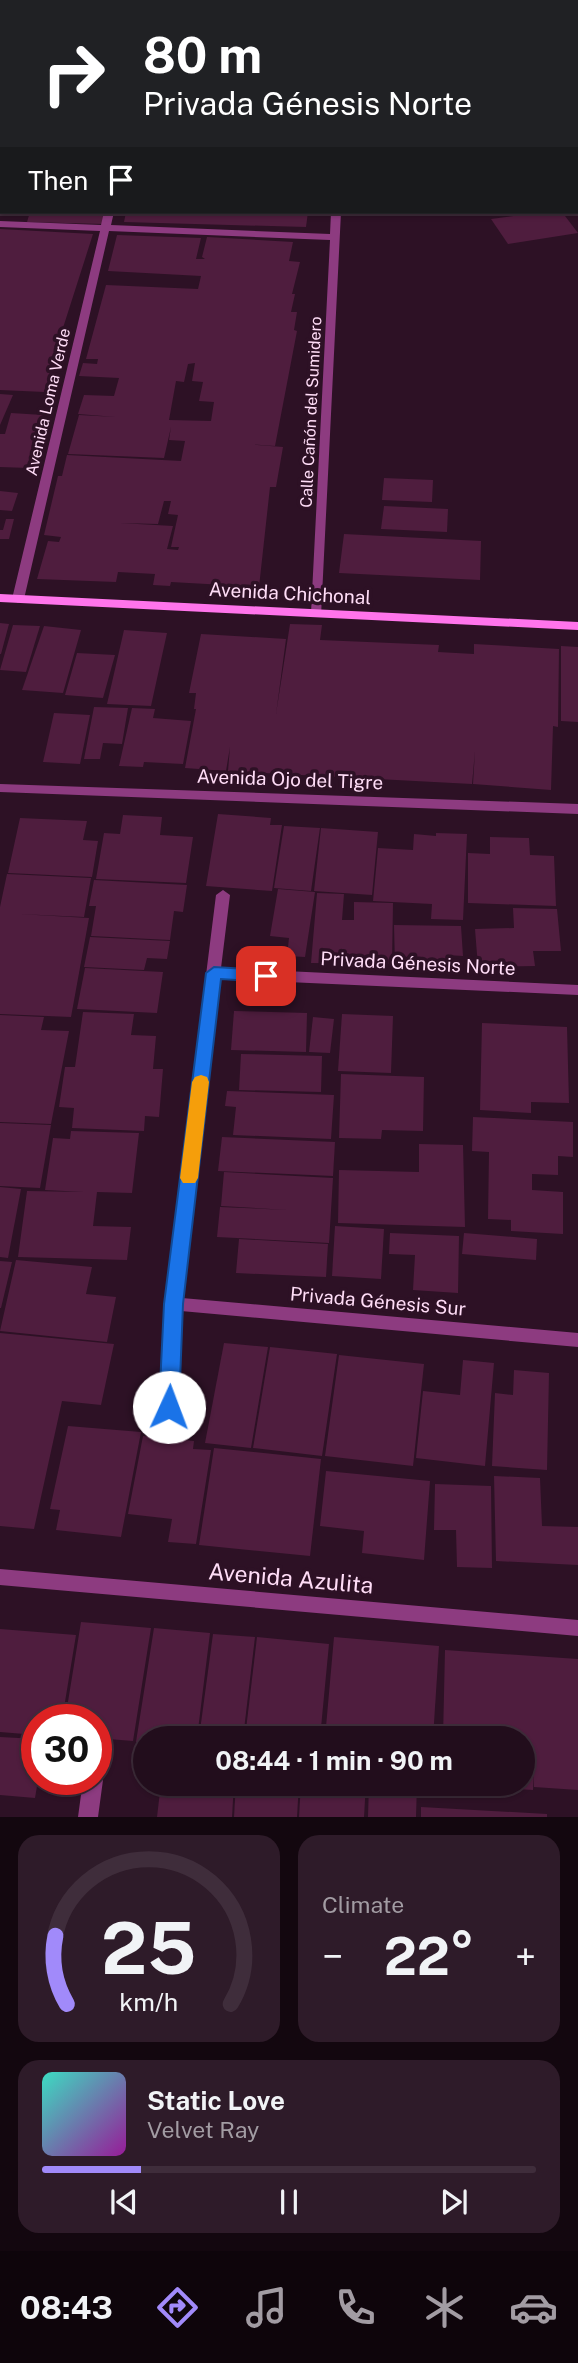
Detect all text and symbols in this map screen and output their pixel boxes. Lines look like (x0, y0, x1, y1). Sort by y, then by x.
text: 80 m (143, 26, 262, 84)
icon: right (28, 28, 119, 119)
text: Privada Génesis Norte (143, 85, 472, 122)
icon: arrive (102, 161, 140, 199)
text: Then (28, 165, 88, 196)
street label: Calle Cañón del Sumidero (296, 316, 326, 508)
street label: Avenida Loma Verde (22, 326, 74, 478)
street label: Avenida Chichonal (208, 578, 372, 608)
street label: Avenida Ojo del Tigre (196, 765, 384, 793)
pin (236, 946, 296, 1006)
street label: Privada Génesis Norte (320, 947, 516, 979)
icon: arrive (247, 957, 285, 995)
street label: Privada Génesis Sur (289, 1282, 467, 1320)
position arrow (132, 1370, 206, 1444)
street label: Avenida Azulita (207, 1557, 375, 1599)
speed limit sign: 30 (21, 1704, 112, 1795)
text: 08:44 · 1 min · 90 m (215, 1745, 453, 1776)
text: Climate (322, 1891, 404, 1918)
text: 25 (101, 1906, 197, 1991)
text: 22° (384, 1926, 474, 1987)
text: − (322, 1934, 343, 1979)
text: + (515, 1934, 536, 1979)
text: km/h (120, 1987, 178, 2017)
text: Static Love (147, 2085, 285, 2116)
text: Velvet Ray (147, 2116, 259, 2143)
icon: previous (105, 2183, 143, 2221)
icon: pause (270, 2183, 308, 2221)
icon: next (435, 2183, 473, 2221)
icon: directions (153, 2283, 202, 2332)
icon: music (242, 2283, 291, 2332)
icon: phone (331, 2283, 380, 2332)
icon: climate (420, 2283, 469, 2332)
icon: car (509, 2283, 558, 2332)
text: 08:43 (20, 2289, 113, 2326)

